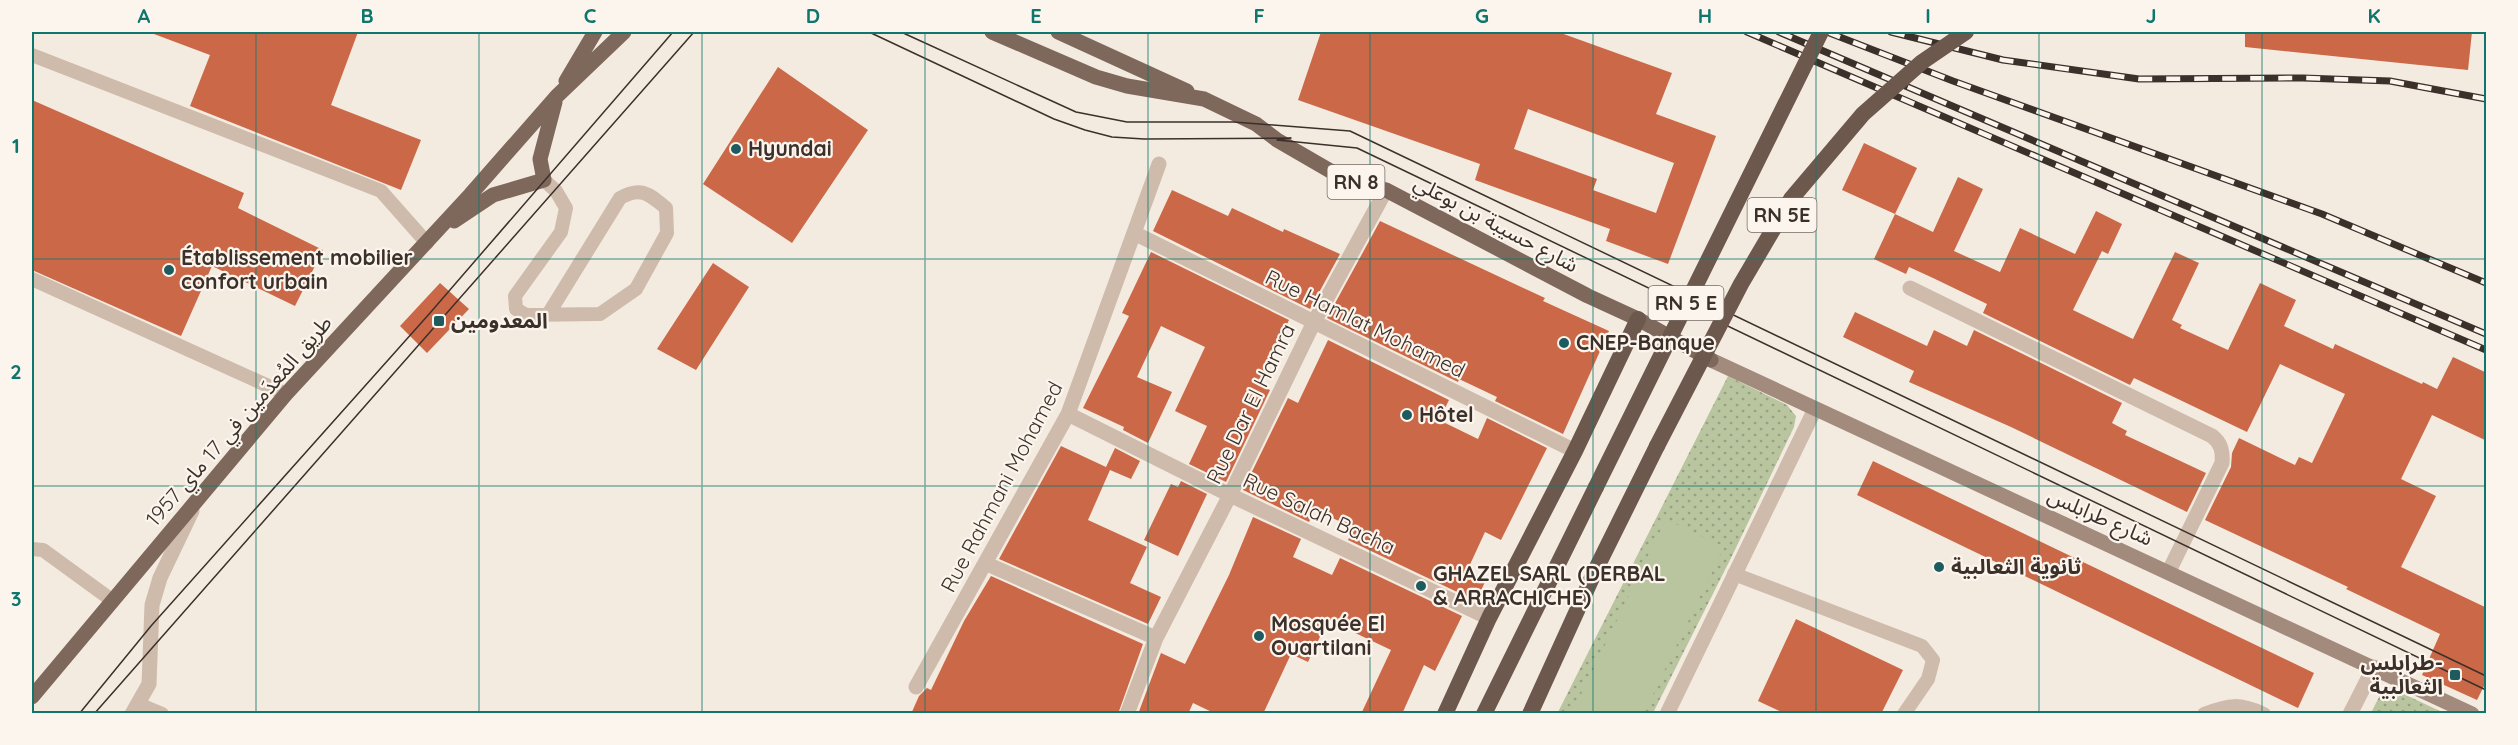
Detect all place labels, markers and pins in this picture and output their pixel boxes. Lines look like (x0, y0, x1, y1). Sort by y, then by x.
place label: Hyundai (748, 135, 832, 161)
marker: Hyundai (729, 142, 743, 156)
place label: Établissement mobilier confort urbain (181, 244, 413, 294)
marker: Établissement mobilier confort urbain (162, 263, 176, 277)
place label: المعدومين (451, 307, 548, 333)
marker: المعدومين (432, 314, 446, 328)
place label: CNEP-Banque (1576, 329, 1715, 355)
marker: CNEP-Banque (1557, 336, 1571, 350)
place label: Hôtel (1419, 401, 1474, 427)
marker: Hôtel (1400, 408, 1414, 422)
place label: ثانوية الثعالبية (1951, 553, 2082, 579)
place label: GHAZEL SARL (DERBAL & ARRACHICHE) (1433, 560, 1665, 610)
marker: ثانوية الثعالبية (1932, 560, 1946, 574)
marker: GHAZEL SARL (DERBAL & ARRACHICHE) (1414, 579, 1428, 593)
place label: Mosquée El Ouartilani (1271, 610, 1385, 660)
marker: Mosquée El Ouartilani (1252, 629, 1266, 643)
place label: طرابلس- الثعالبية (2360, 649, 2443, 699)
marker: طرابلس- الثعالبية (2448, 668, 2462, 682)

